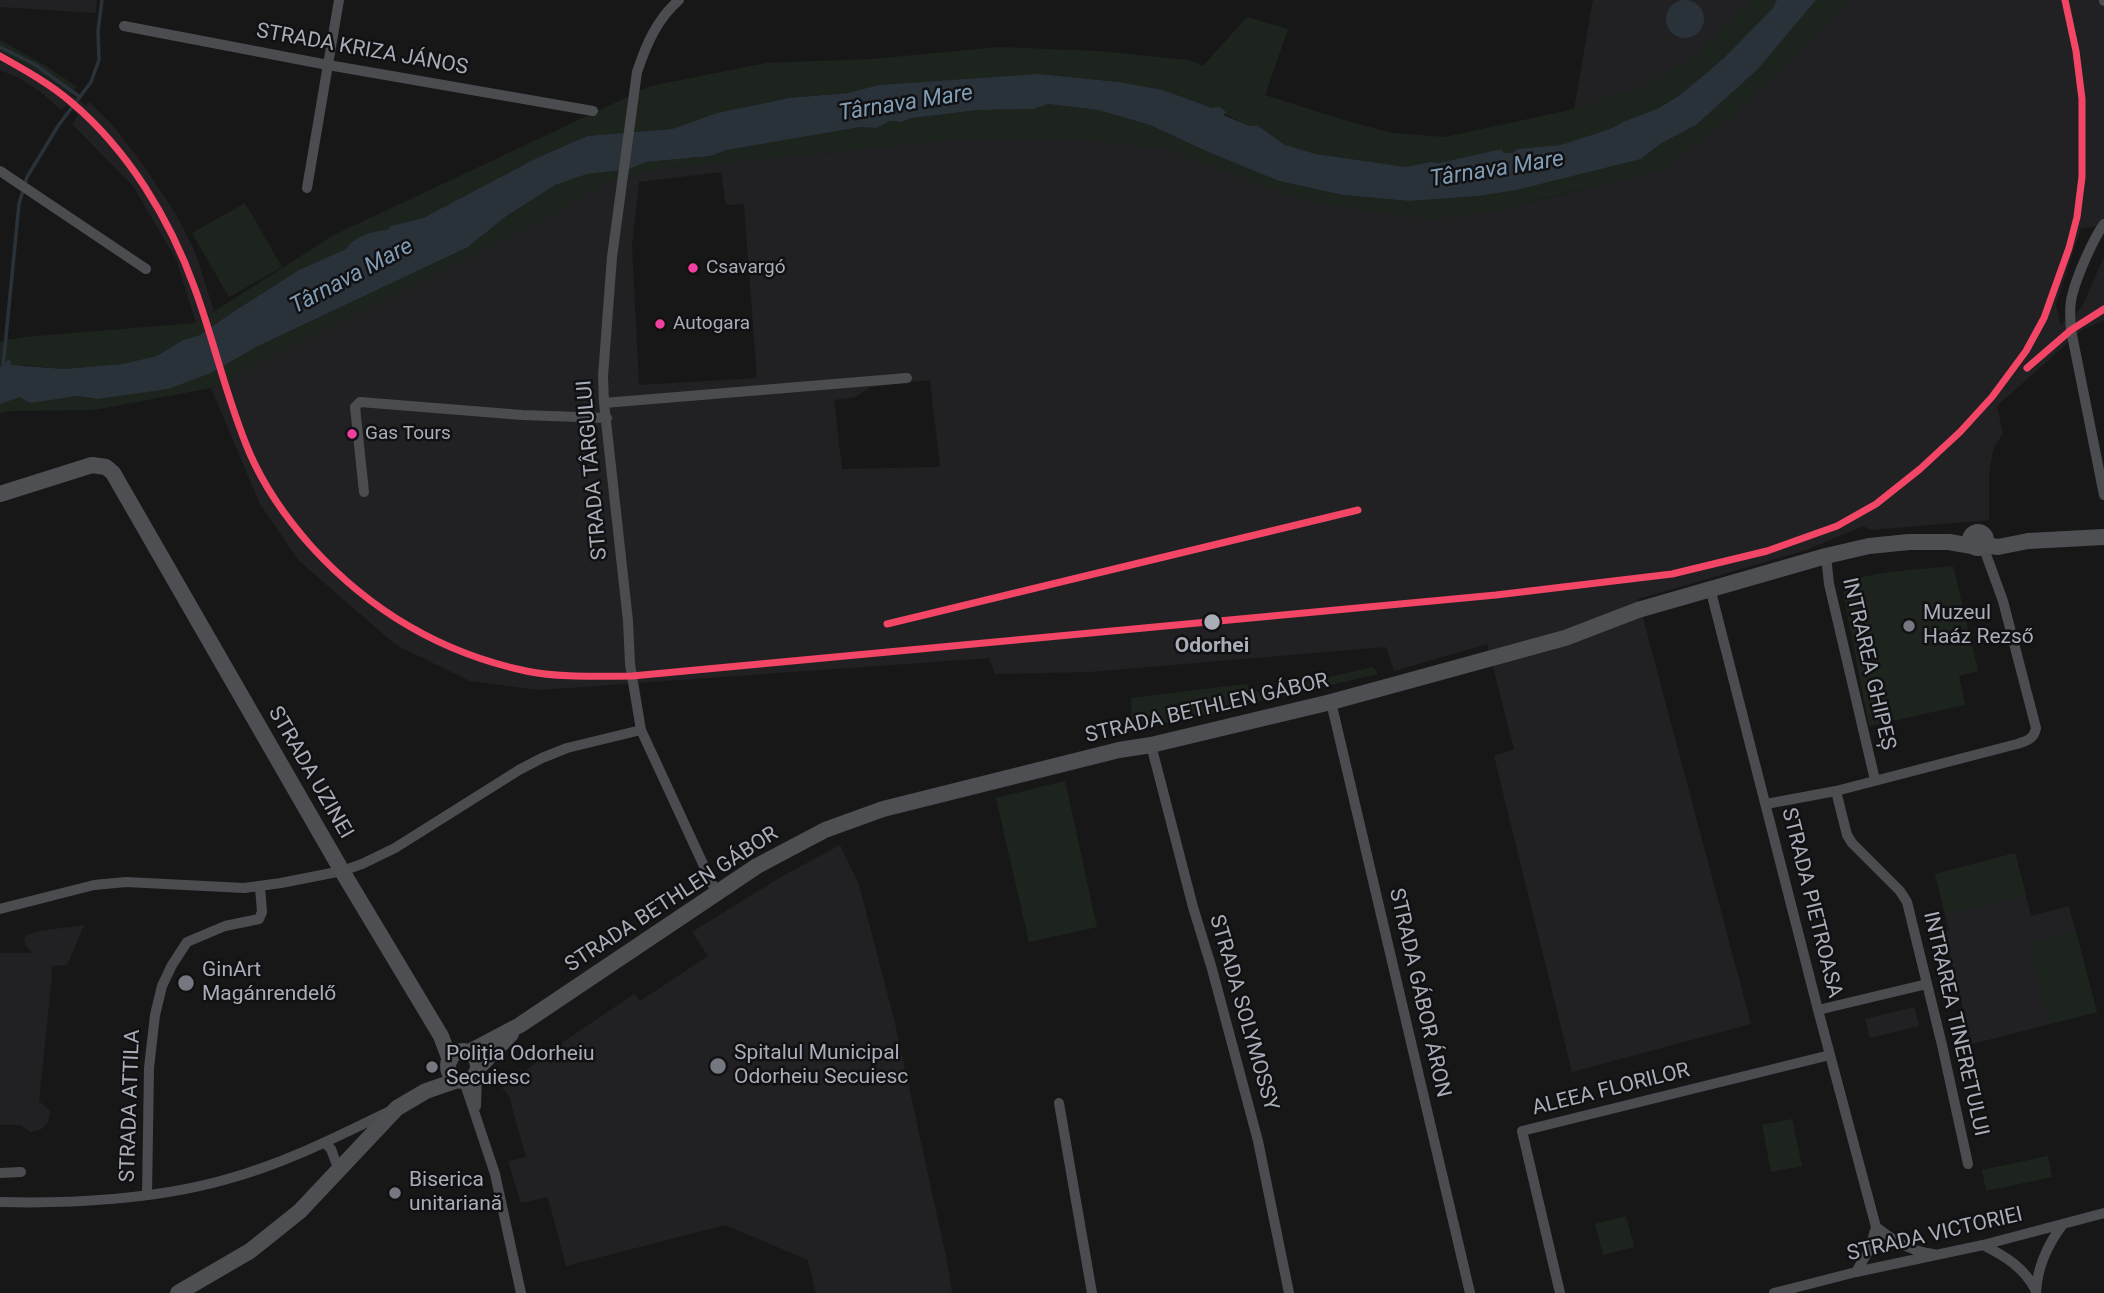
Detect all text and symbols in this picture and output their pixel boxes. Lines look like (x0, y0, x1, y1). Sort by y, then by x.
street label: STRADA KRIZA JÁNOS (254, 19, 470, 81)
water label: Târnava Mare (837, 80, 975, 128)
water label: Târnava Mare (1428, 146, 1566, 194)
water label: Târnava Mare (286, 233, 418, 321)
place label: Csavargó (706, 257, 786, 279)
marker: Csavargó (686, 261, 700, 275)
place label: Autogara (673, 313, 750, 335)
marker: Autogara (653, 317, 667, 331)
street label: STRADA TÂRGULUI (573, 379, 613, 561)
place label: Gas Tours (365, 423, 451, 445)
marker: Gas Tours (345, 427, 359, 441)
street label: INTRAREA GHIPEȘ (1836, 575, 1900, 753)
place label: Muzeul Haáz Rezső (1923, 601, 2034, 651)
marker: Odorhei (1202, 612, 1222, 632)
marker: Muzeul Haáz Rezső (1901, 618, 1917, 634)
place label: Odorhei (1175, 634, 1249, 660)
street label: STRADA BETHLEN GÁBOR (1083, 669, 1331, 749)
street label: STRADA UZINEI (262, 702, 358, 844)
street label: STRADA PIETROASA (1775, 805, 1847, 1001)
street label: STRADA BETHLEN GÁBOR (561, 822, 783, 978)
street label: STRADA GÁBOR ÁRON (1383, 886, 1455, 1100)
street label: INTRAREA TINERETULUI (1917, 909, 1993, 1139)
street label: STRADA SOLYMOSSY (1203, 912, 1283, 1114)
place label: GinArt Magánrendelő (202, 958, 336, 1008)
marker: GinArt Magánrendelő (176, 973, 196, 993)
street label: STRADA ATTILA (116, 1029, 146, 1183)
place label: Spitalul Municipal Odorheiu Secuiesc (734, 1041, 908, 1091)
place label: Poliția Odorheiu Secuiesc (446, 1042, 595, 1092)
marker: Spitalul Municipal Odorheiu Secuiesc (708, 1056, 728, 1076)
street label: ALEEA FLORILOR (1530, 1058, 1692, 1122)
marker: Poliția Odorheiu Secuiesc (424, 1059, 440, 1075)
place label: Biserica unitariană (409, 1168, 502, 1218)
marker: Biserica unitariană (387, 1185, 403, 1201)
street label: STRADA VICTORIEI (1845, 1203, 2025, 1267)

